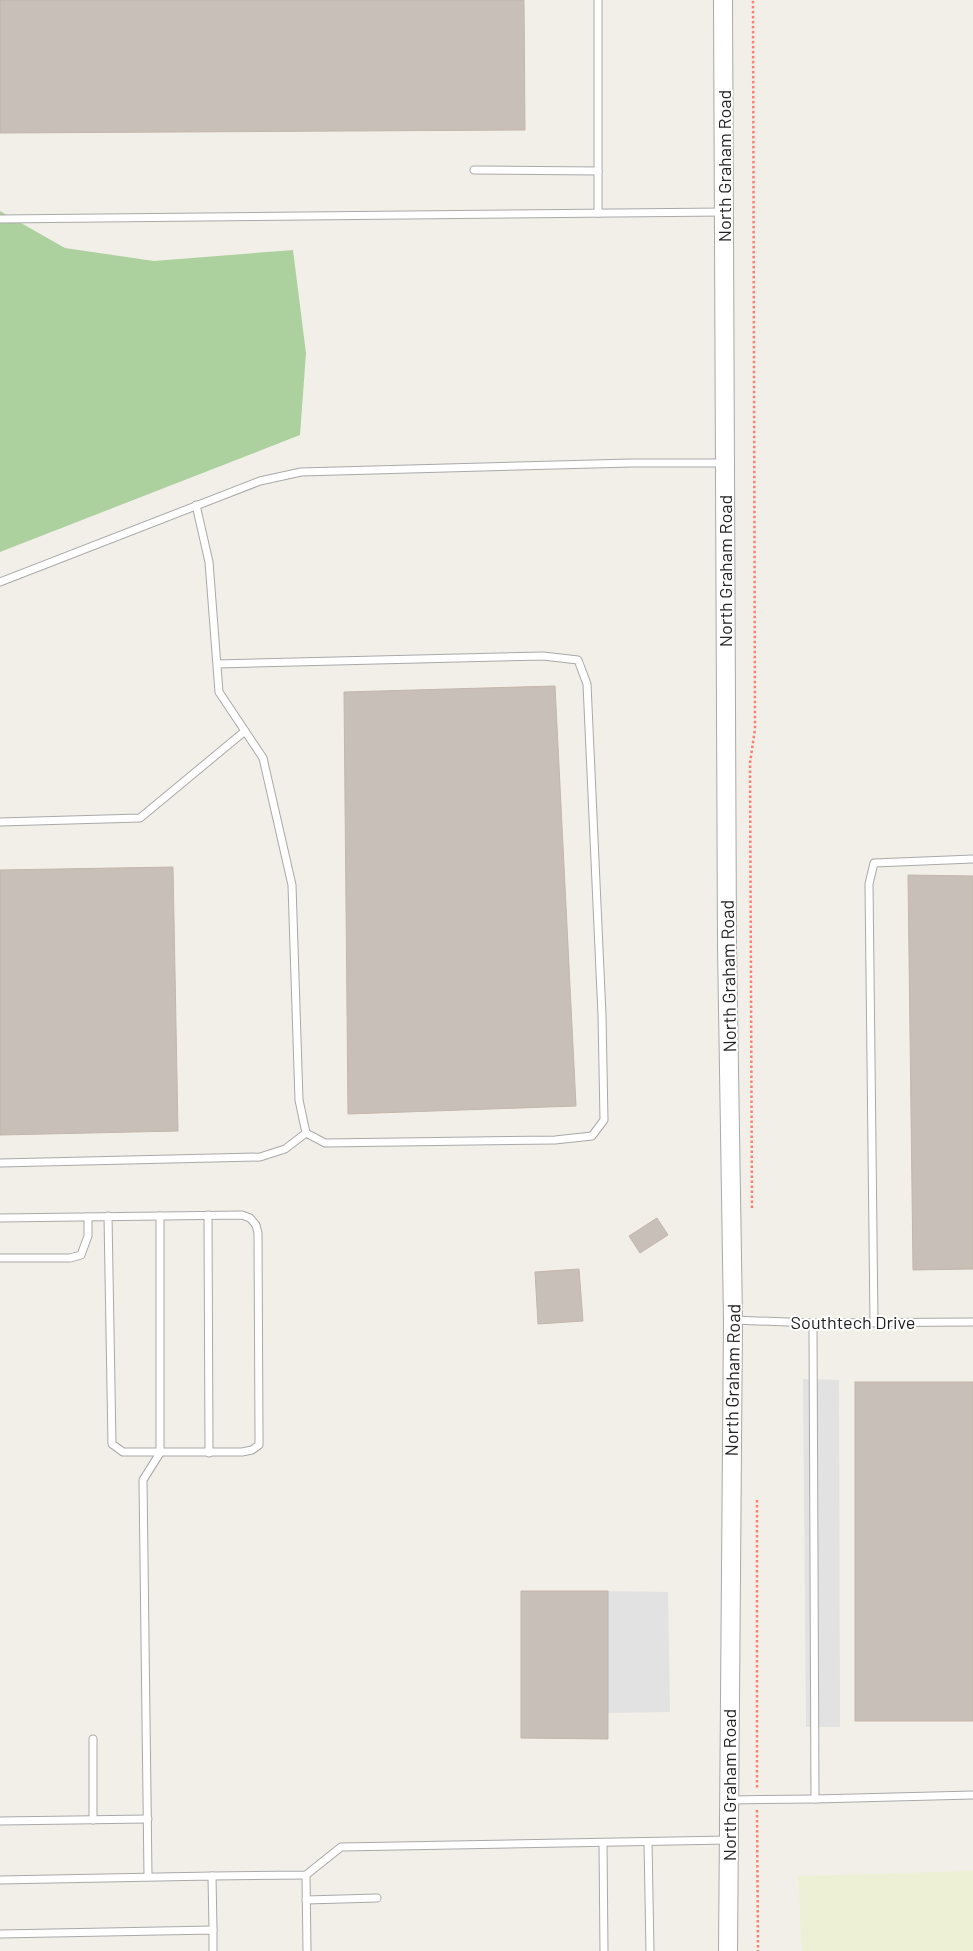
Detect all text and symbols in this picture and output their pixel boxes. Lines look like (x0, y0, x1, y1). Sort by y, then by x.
street label: North Graham Road (713, 90, 735, 242)
street label: North Graham Road (714, 495, 736, 647)
street label: North Graham Road (716, 900, 740, 1052)
street label: North Graham Road (720, 1304, 744, 1456)
street label: Southtech Drive (791, 1311, 915, 1333)
street label: North Graham Road (718, 1709, 740, 1861)

